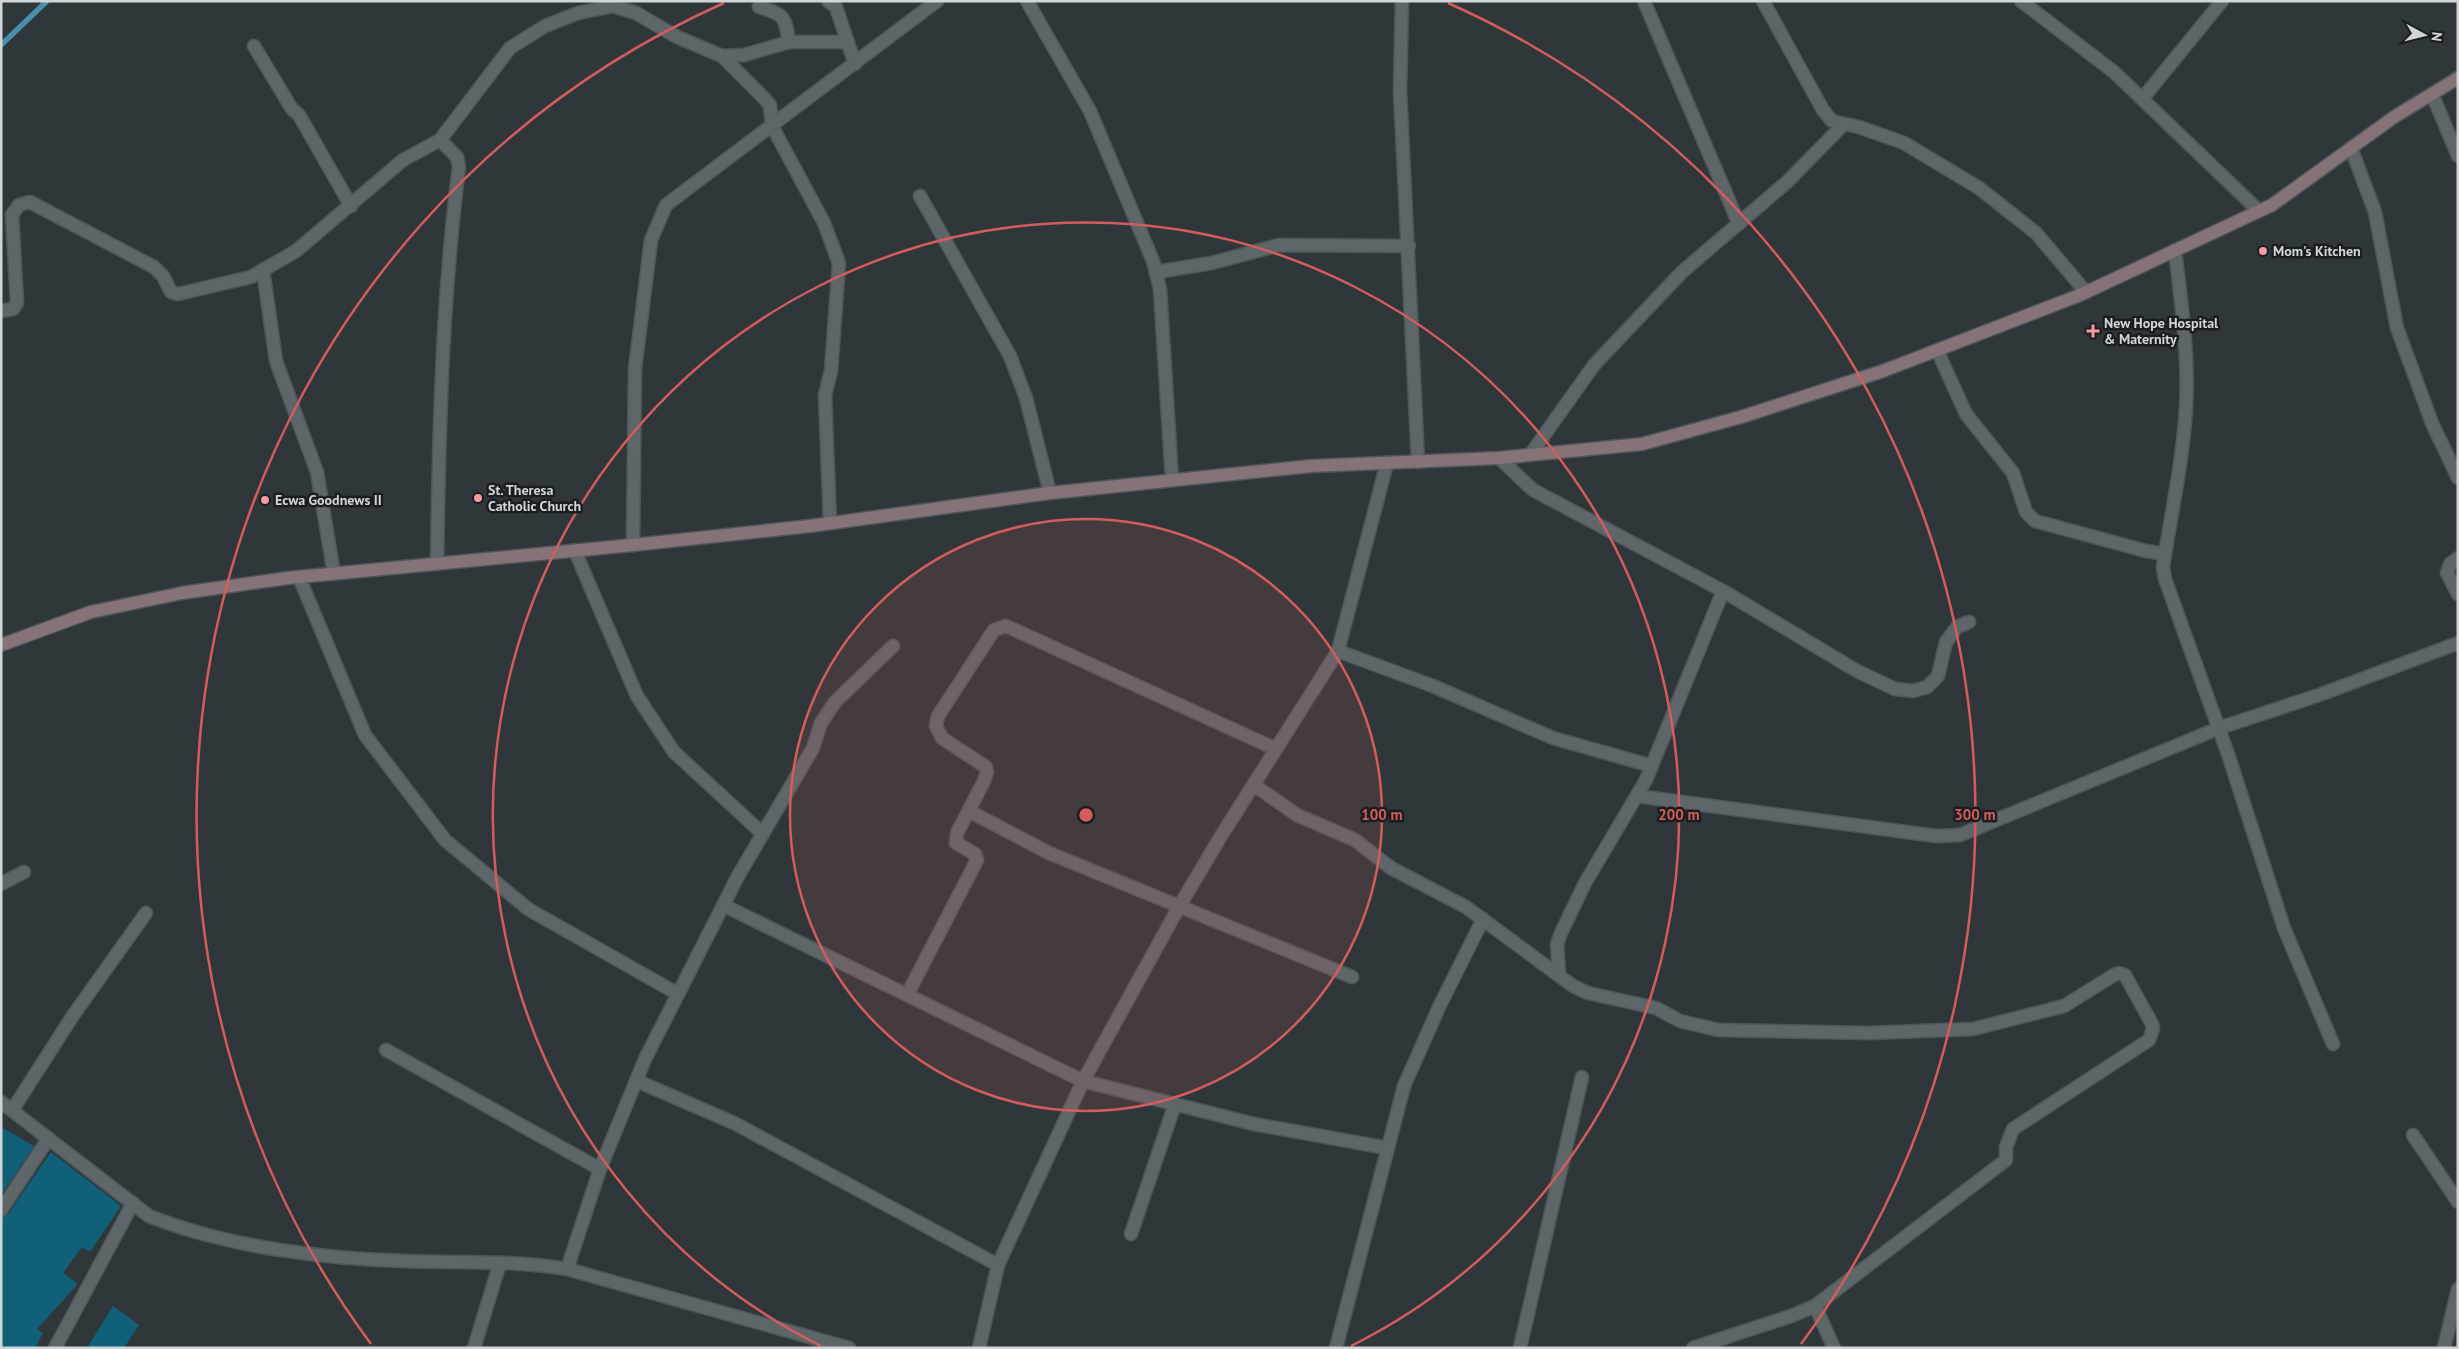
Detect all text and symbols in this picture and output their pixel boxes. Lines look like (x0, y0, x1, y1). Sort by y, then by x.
north arrow (2399, 10, 2449, 60)
text: N (2427, 31, 2446, 42)
place label: Mom's Kitchen (2273, 242, 2361, 260)
marker: Mom's Kitchen (2257, 245, 2269, 257)
place label: New Hope Hospital & Maternity (2104, 314, 2219, 348)
marker: New Hope Hospital & Maternity (2086, 324, 2100, 338)
place label: St. Theresa Catholic Church (488, 481, 581, 515)
place label: Ecwa Goodnews II (275, 491, 382, 509)
marker: St. Theresa Catholic Church (472, 492, 484, 504)
marker: Ecwa Goodnews II (259, 494, 271, 506)
text: 100 m (1361, 805, 1403, 824)
text: 200 m (1658, 805, 1700, 824)
text: 300 m (1954, 805, 1996, 824)
centre of rings (1077, 806, 1095, 824)

